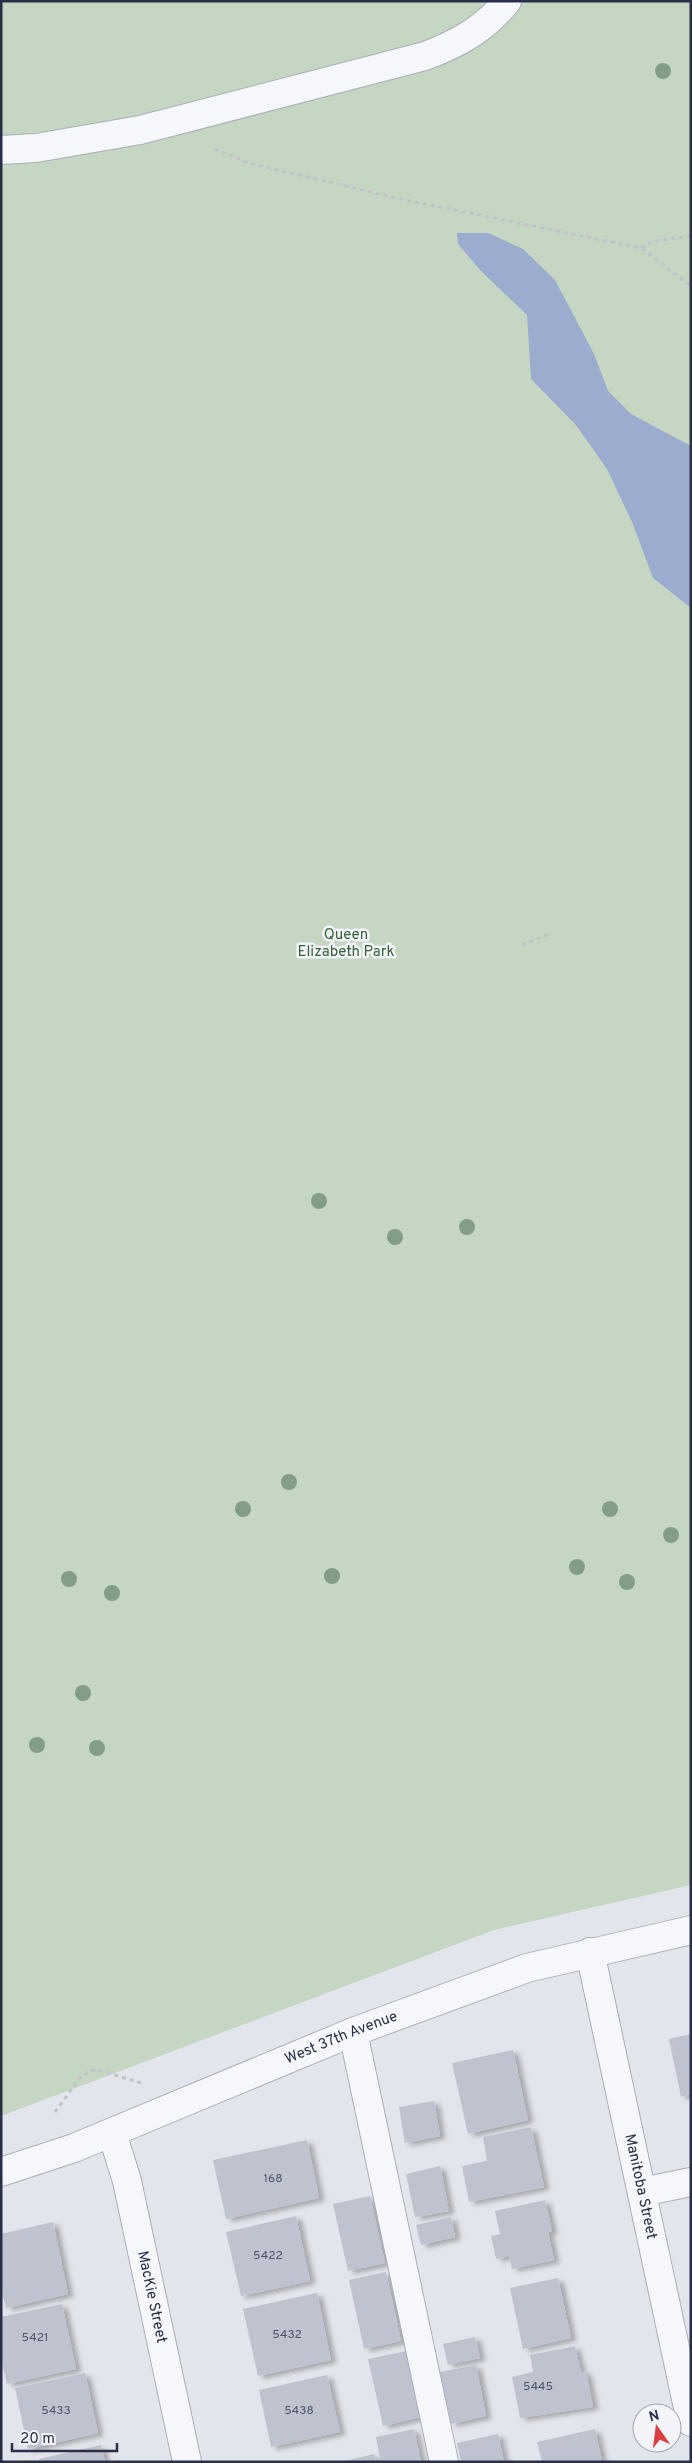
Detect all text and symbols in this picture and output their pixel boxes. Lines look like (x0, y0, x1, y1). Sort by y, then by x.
park label: Queen Elizabeth Park (297, 926, 395, 962)
street label: West 37th Avenue (282, 2007, 400, 2069)
street label: Manitoba Street (620, 2132, 661, 2241)
house number: 168 (264, 2171, 282, 2187)
house number: 5422 (253, 2248, 283, 2264)
street label: MacKie Street (133, 2249, 171, 2345)
house number: 5432 (272, 2327, 302, 2343)
house number: 5421 (22, 2330, 48, 2346)
house number: 5445 (523, 2379, 553, 2395)
house number: 5433 (41, 2403, 71, 2419)
house number: 5438 (284, 2403, 314, 2419)
north arrow (632, 2403, 682, 2453)
text: N (647, 2407, 661, 2426)
scale bar (12, 2420, 118, 2452)
text: 20 m (20, 2430, 55, 2449)

